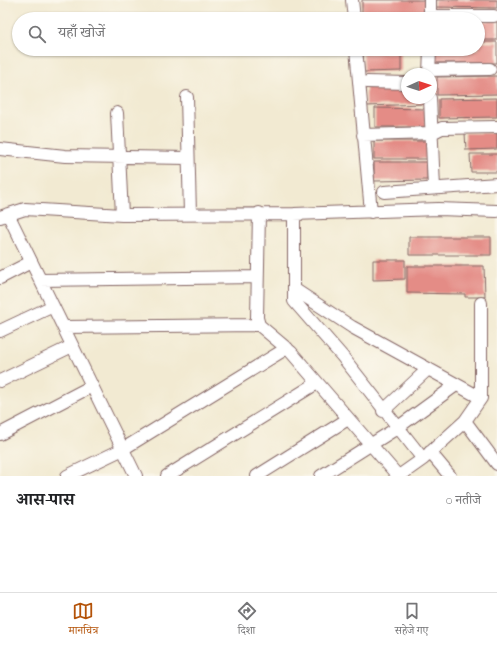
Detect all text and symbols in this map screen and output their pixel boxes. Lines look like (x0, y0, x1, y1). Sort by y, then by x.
search box (12, 12, 485, 56)
icon: search (26, 23, 48, 45)
text: यहाँ खोजें (58, 23, 105, 41)
north arrow (401, 68, 437, 104)
text: आस-पास (16, 489, 75, 509)
text: 0 नतीजे (445, 492, 481, 507)
tab: मानचित्र (69, 600, 98, 641)
tab: दिशा (236, 600, 258, 641)
tab: सहेजे गए (395, 600, 428, 641)

